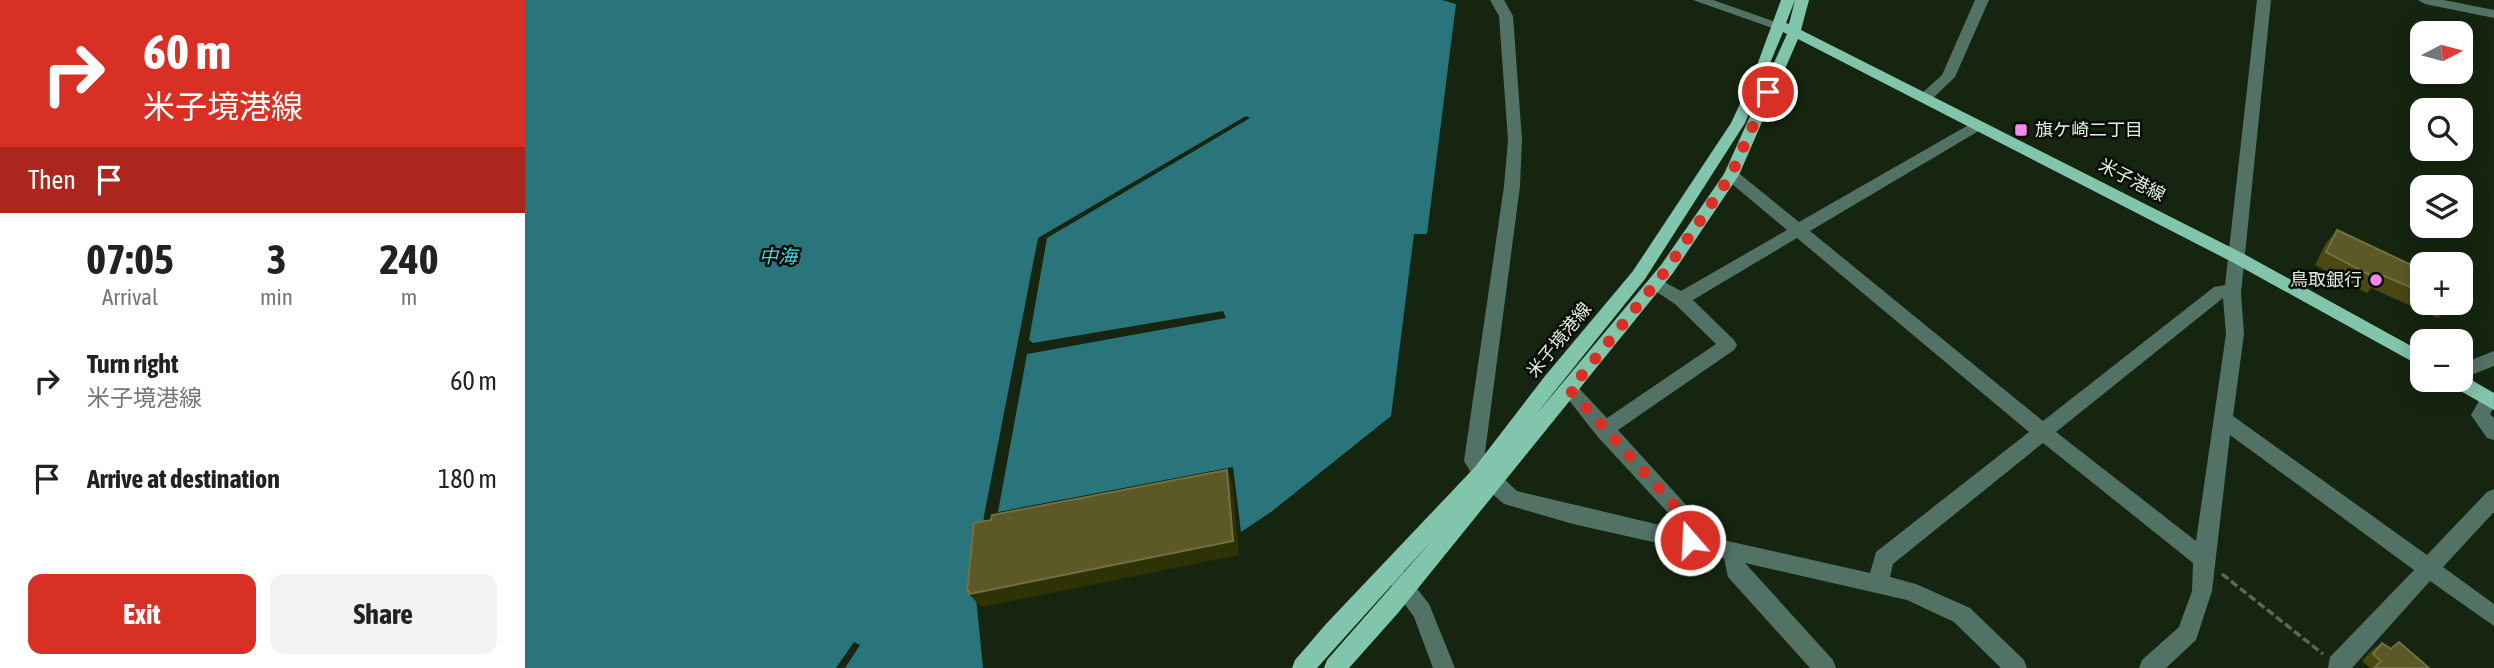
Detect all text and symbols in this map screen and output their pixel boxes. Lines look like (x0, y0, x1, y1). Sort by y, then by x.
north arrow (2410, 21, 2473, 84)
map controls (2410, 21, 2473, 392)
text: 60 m (143, 23, 231, 79)
icon: right (28, 28, 119, 119)
pin (1738, 62, 1798, 122)
icon: arrive (1749, 73, 1787, 111)
text: 米子境港線 (143, 88, 303, 125)
button: search (2410, 98, 2473, 161)
place label: 旗ケ崎二丁目 (2035, 119, 2143, 140)
marker: 旗ケ崎二丁目 (2013, 122, 2029, 138)
street label: 米子港線 (2095, 154, 2169, 205)
icon: arrive (90, 161, 128, 199)
text: Then (28, 165, 76, 195)
button: layers (2410, 175, 2473, 238)
text: 07:05 (86, 235, 174, 283)
text: 3 (267, 235, 286, 283)
text: 240 (379, 235, 439, 283)
water label: 中海 (759, 245, 800, 267)
button: + (2410, 252, 2473, 315)
place label: 鳥取銀行 (2290, 269, 2362, 290)
marker: 鳥取銀行 (2368, 272, 2384, 288)
text: Arrival (102, 284, 158, 310)
text: min (260, 284, 293, 310)
text: m (401, 284, 417, 310)
street label: 米子境港線 (1522, 298, 1595, 381)
button: − (2410, 329, 2473, 392)
text: Turn right (87, 349, 178, 379)
icon: right (28, 362, 66, 400)
text: 60 m (450, 366, 497, 396)
text: 米子境港線 (87, 385, 202, 411)
icon: arrive (28, 460, 66, 498)
text: Arrive at destination (87, 464, 280, 494)
text: 180 m (438, 464, 497, 494)
position arrow (1653, 503, 1727, 577)
button: Exit (28, 574, 256, 654)
button: Share (270, 574, 497, 654)

